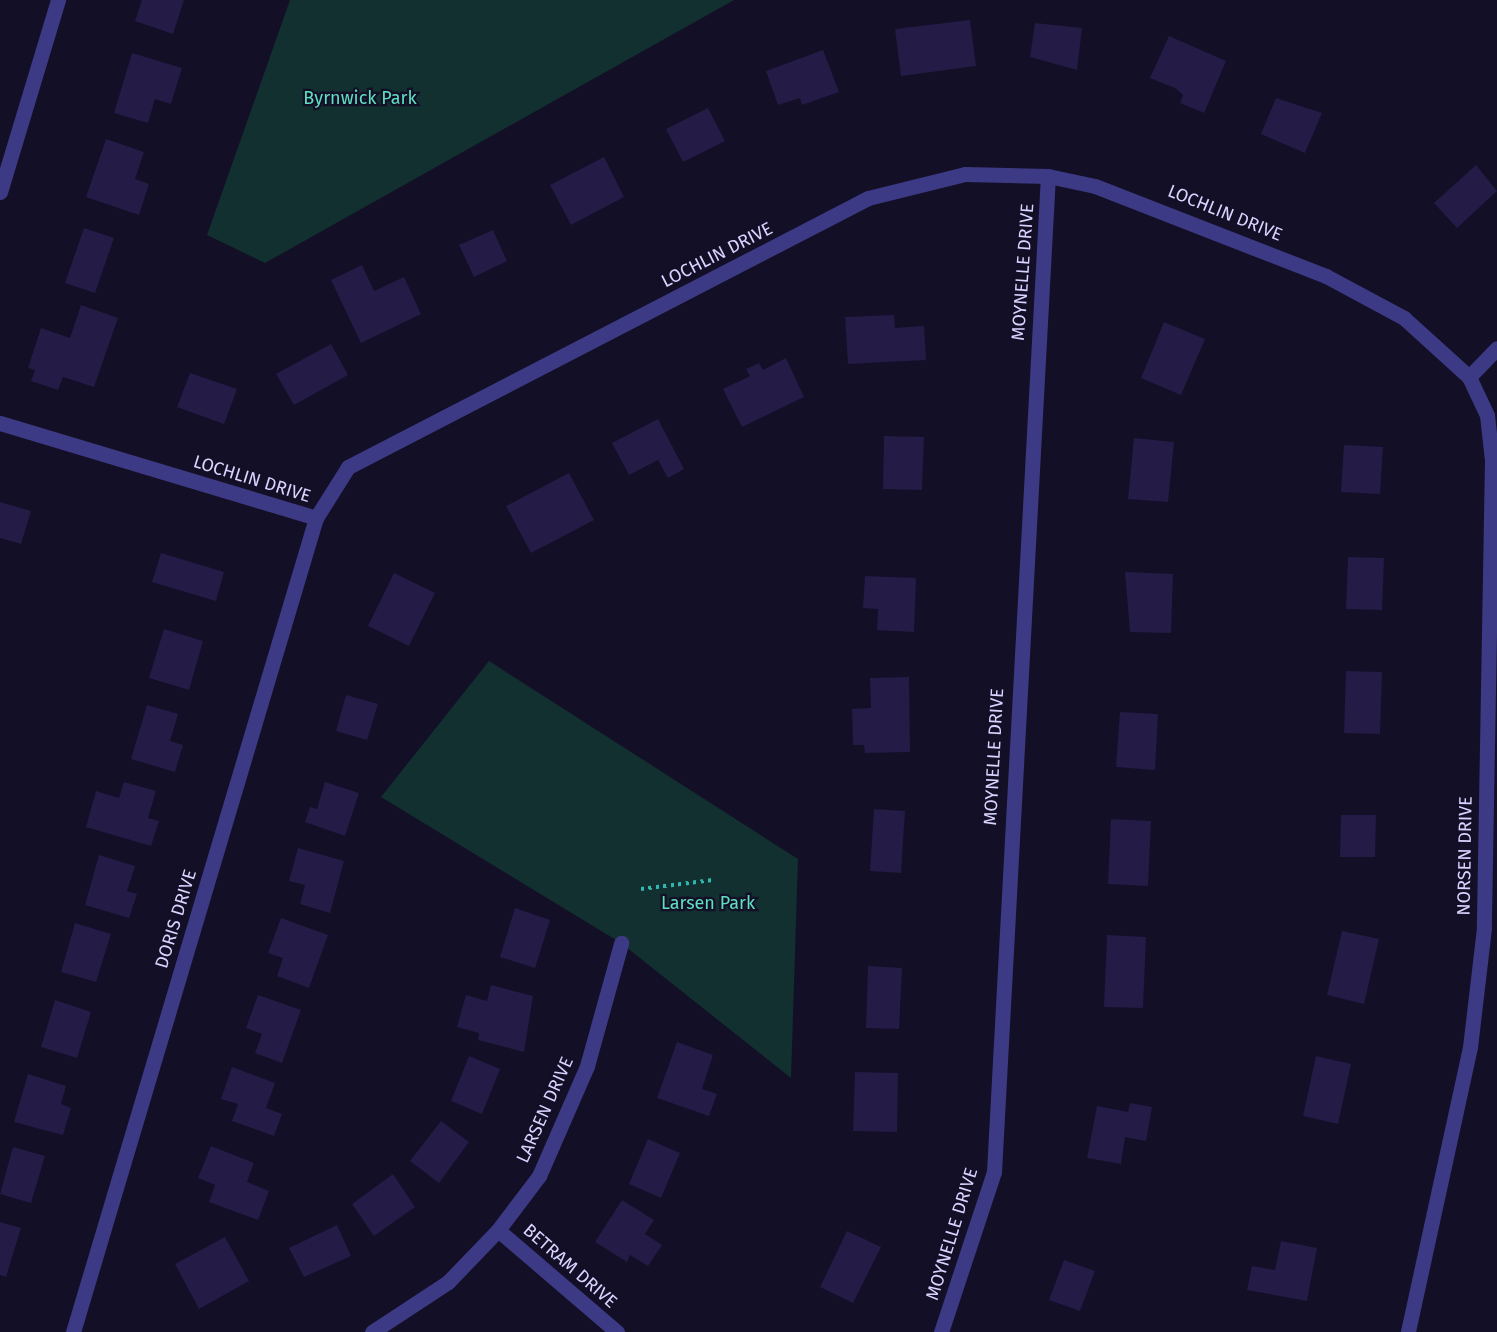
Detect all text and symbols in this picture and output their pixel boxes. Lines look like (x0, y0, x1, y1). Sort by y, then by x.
park label: Byrnwick Park (303, 87, 417, 109)
street label: LOCHLIN DRIVE (1165, 180, 1285, 246)
street label: MOYNELLE DRIVE (1007, 203, 1039, 341)
street label: LOCHLIN DRIVE (658, 218, 776, 292)
street label: LOCHLIN DRIVE (191, 451, 313, 507)
street label: MOYNELLE DRIVE (980, 688, 1008, 826)
street label: NORSEN DRIVE (1453, 796, 1477, 916)
street label: DORIS DRIVE (151, 867, 201, 971)
park label: Larsen Park (661, 892, 755, 914)
street label: LARSEN DRIVE (512, 1054, 578, 1166)
street label: MOYNELLE DRIVE (922, 1165, 982, 1303)
street label: BETRAM DRIVE (519, 1219, 621, 1313)

